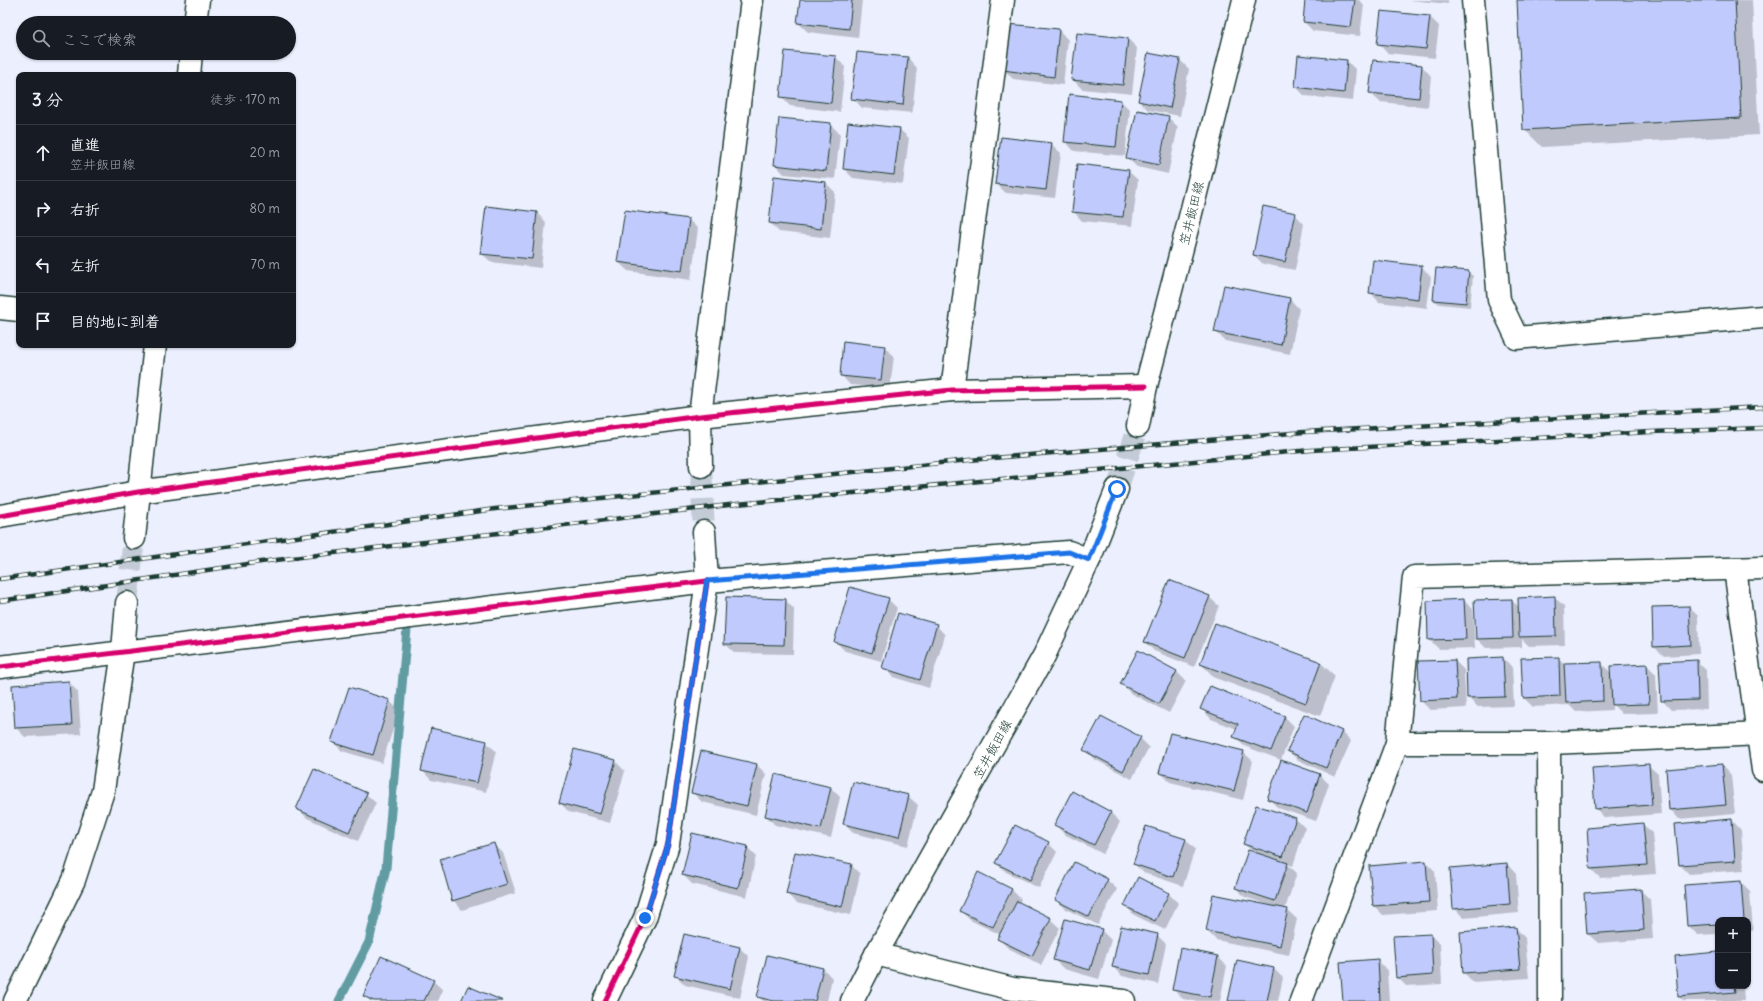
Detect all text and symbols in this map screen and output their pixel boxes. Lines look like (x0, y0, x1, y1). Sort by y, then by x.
search box (16, 16, 296, 60)
icon: search (30, 27, 52, 49)
text: ここで検索 (62, 30, 137, 49)
text: 3 分 (32, 89, 63, 111)
text: 徒歩 · 170 m (210, 91, 280, 108)
text: 直進 (70, 135, 100, 154)
icon: ahead (32, 142, 54, 164)
text: 20 m (250, 144, 280, 161)
text: 笠井飯田線 (70, 156, 135, 173)
street label: 笠井飯田線 (1175, 179, 1208, 247)
icon: right (32, 198, 54, 220)
text: 右折 (70, 200, 100, 219)
text: 80 m (249, 200, 280, 217)
icon: left (32, 254, 54, 276)
text: 左折 (70, 256, 100, 275)
text: 70 m (251, 256, 280, 273)
icon: arrive (32, 310, 54, 332)
text: 目的地に到着 (70, 312, 160, 331)
route start (1108, 480, 1126, 498)
street label: 笠井飯田線 (969, 716, 1016, 782)
route end (636, 909, 654, 927)
map controls (1715, 917, 1751, 989)
button: + (1715, 917, 1751, 953)
button: − (1715, 953, 1751, 989)

